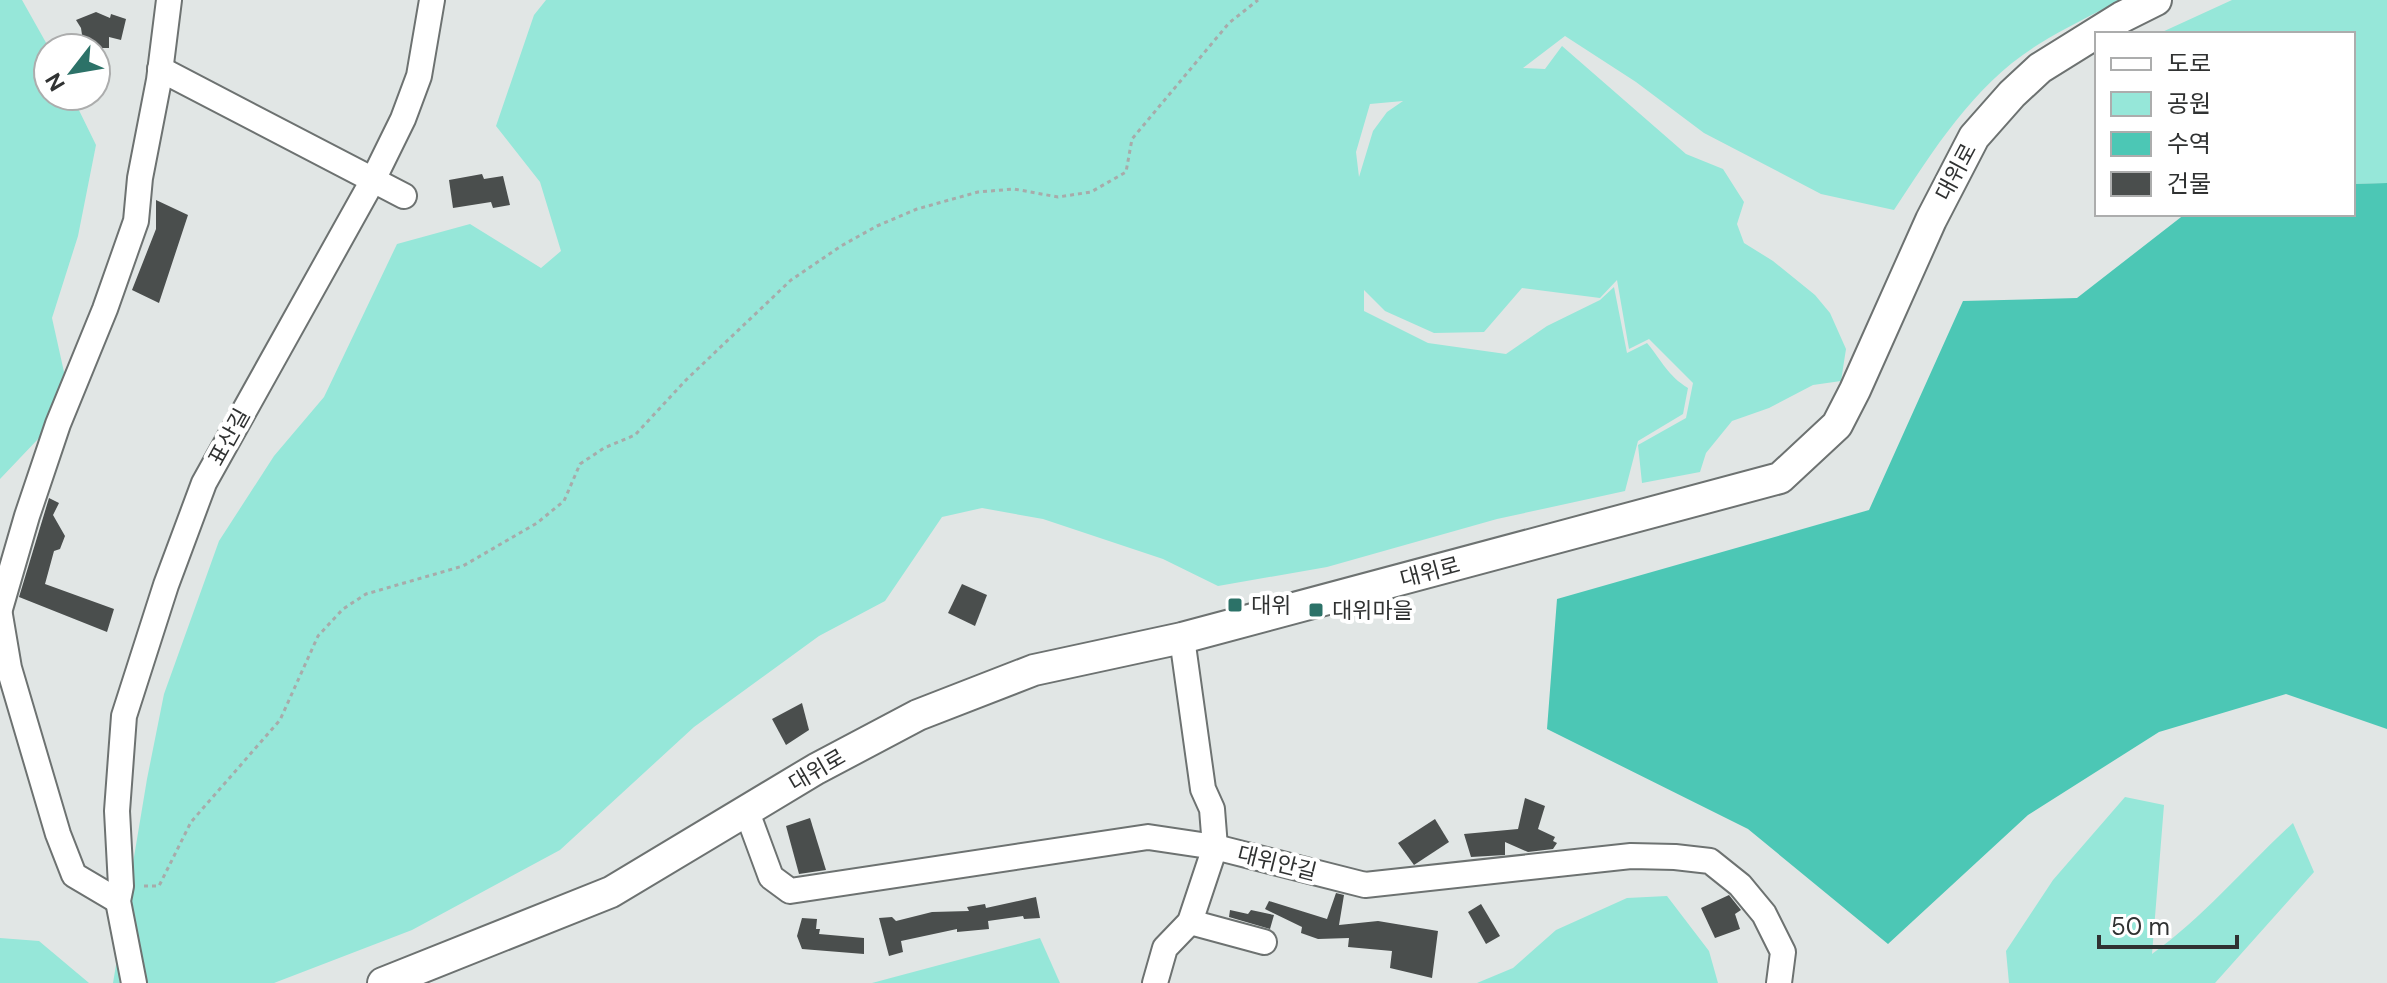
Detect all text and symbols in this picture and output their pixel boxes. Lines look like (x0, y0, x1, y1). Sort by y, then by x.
north arrow (32, 32, 112, 112)
legend (2095, 32, 2355, 216)
text: 도로 (2167, 48, 2211, 79)
text: N (39, 68, 72, 96)
text: 공원 (2167, 88, 2211, 119)
text: 수역 (2167, 128, 2211, 159)
street label: 대위로 (1929, 138, 1983, 206)
text: 건물 (2167, 168, 2211, 199)
street label: 표산길 (202, 403, 256, 471)
street label: 대위로 (1397, 550, 1463, 594)
place label: 대위 (1251, 591, 1291, 620)
marker: 대위 (1226, 596, 1244, 614)
place label: 대위마을 (1332, 596, 1413, 625)
marker: 대위마을 (1307, 601, 1325, 619)
street label: 대위로 (783, 742, 851, 798)
street label: 대위안길 (1234, 839, 1320, 887)
scale bar (2099, 899, 2237, 949)
text: 50 m (2111, 911, 2170, 942)

